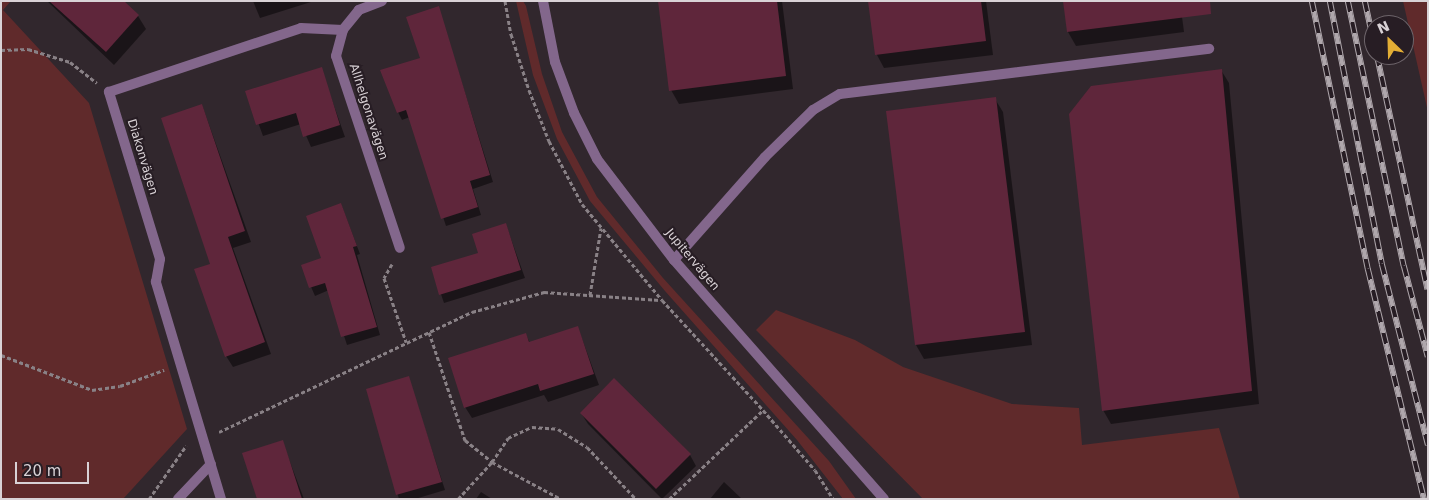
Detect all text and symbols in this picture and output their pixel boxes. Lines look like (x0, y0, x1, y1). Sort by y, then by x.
north arrow (1364, 15, 1414, 65)
text: N (1375, 18, 1392, 37)
street label: Allhelgonavägen (346, 62, 390, 162)
street label: Diakonvägen (124, 117, 160, 197)
street label: Jupitervägen (662, 226, 722, 294)
scale bar (18, 452, 91, 484)
text: 20 m (23, 462, 61, 480)

